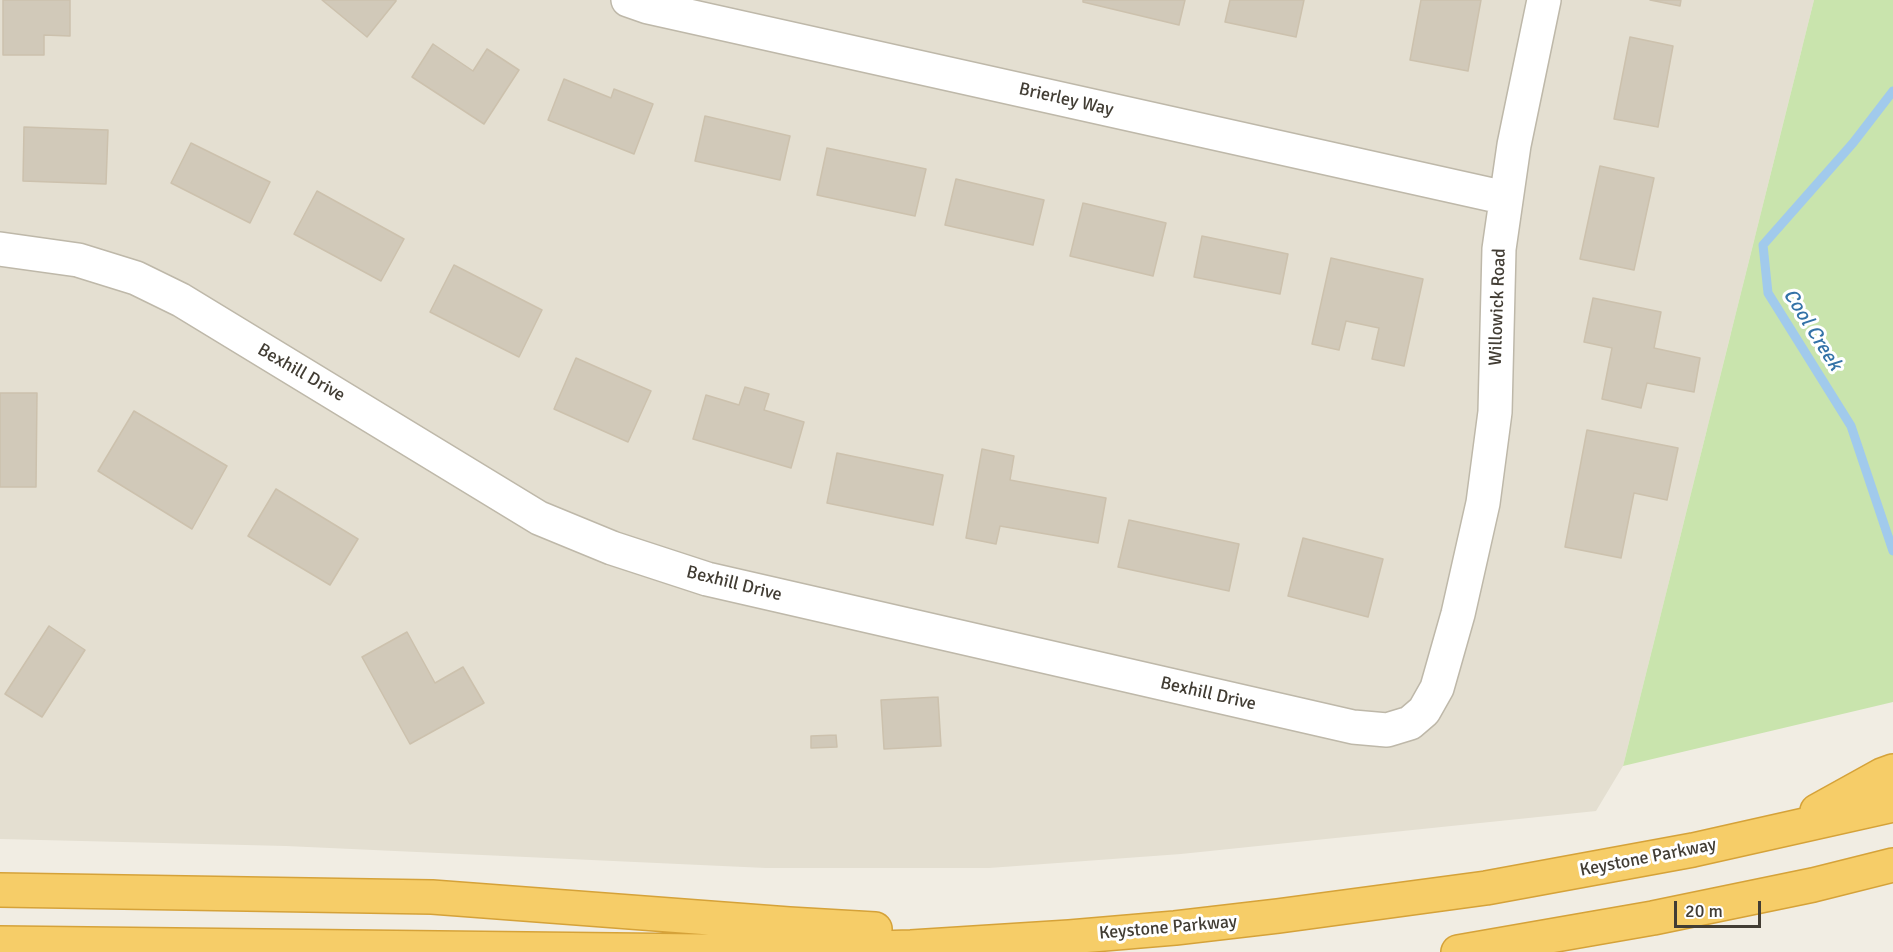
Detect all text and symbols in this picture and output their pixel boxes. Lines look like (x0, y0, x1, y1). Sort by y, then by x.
street label: Brierley Way (1017, 79, 1115, 121)
street label: Willowick Road (1485, 248, 1511, 366)
water label: Cool Creek (1777, 285, 1847, 375)
street label: Bexhill Drive (253, 339, 349, 407)
street label: Bexhill Drive (684, 562, 784, 606)
street label: Bexhill Drive (1158, 673, 1258, 715)
street label: Keystone Parkway (1578, 834, 1718, 882)
scale bar (1677, 889, 1764, 927)
text: 20 m (1685, 900, 1723, 922)
street label: Keystone Parkway (1098, 911, 1238, 945)

